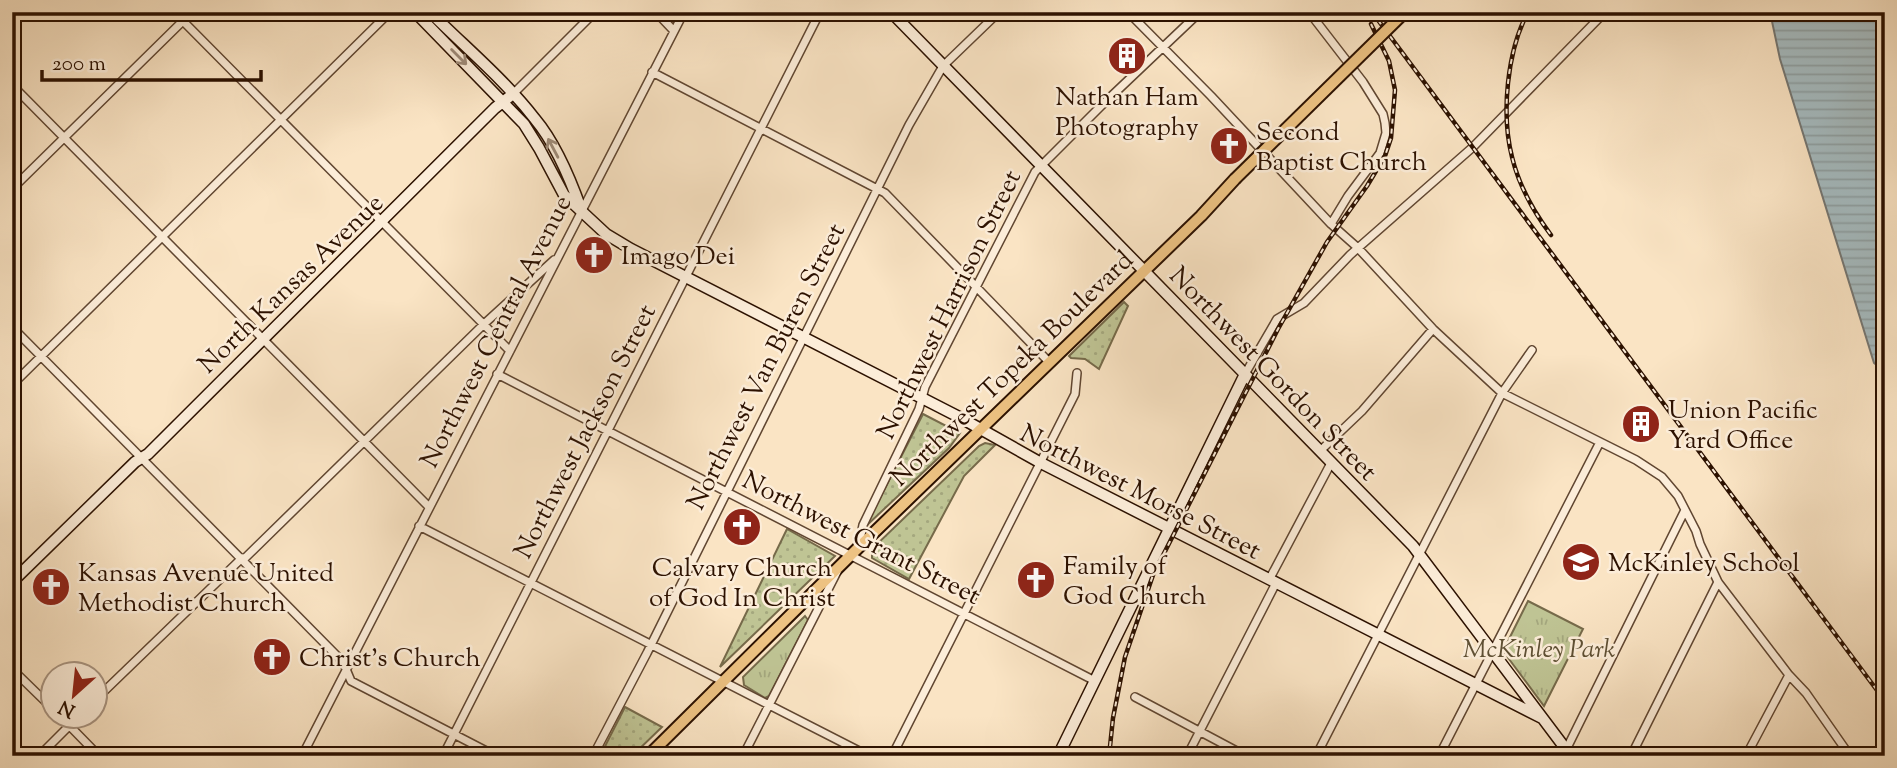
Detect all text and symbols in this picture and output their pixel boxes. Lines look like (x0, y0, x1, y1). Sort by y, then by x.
building icon: Nathan Ham Photography (1106, 35, 1148, 77)
scale bar (42, 38, 261, 82)
one-way arrow (450, 48, 467, 65)
text: 200 m (52, 50, 106, 80)
place label: Nathan Ham Photography (1055, 80, 1199, 147)
place label: Second Baptist Church (1256, 115, 1427, 182)
church icon: Second Baptist Church (1208, 125, 1250, 167)
one-way arrow (546, 138, 560, 159)
street label: Northwest Harrison Street (869, 164, 1032, 446)
street label: North Kansas Avenue (191, 186, 393, 383)
street label: Northwest Central Avenue (412, 189, 582, 475)
street label: Northwest Van Buren Street (679, 217, 856, 517)
church icon: Imago Dei (573, 234, 615, 276)
place label: Imago Dei (621, 239, 735, 276)
street label: Northwest Topeka Boulevard (883, 243, 1143, 496)
street label: Northwest Gordon Street (1160, 259, 1385, 490)
street label: Northwest Jackson Street (506, 298, 667, 566)
place label: Union Pacific Yard Office (1668, 393, 1818, 460)
building icon: Union Pacific Yard Office (1620, 403, 1662, 445)
street label: Northwest Morse Street (1013, 416, 1267, 570)
street label: Northwest Grant Street (735, 463, 987, 616)
church icon: Calvary Church of God In Christ (721, 506, 763, 548)
school or university icon: McKinley School (1560, 541, 1602, 583)
place label: McKinley School (1608, 546, 1800, 583)
place label: Family of God Church (1063, 549, 1206, 616)
place label: Calvary Church of God In Christ (649, 551, 835, 618)
place label: Kansas Avenue United Methodist Church (78, 556, 334, 623)
church icon: Family of God Church (1015, 559, 1057, 601)
church icon: Kansas Avenue United Methodist Church (30, 566, 72, 608)
park label: McKinley Park (1463, 632, 1615, 669)
church icon: Christ's Church (251, 636, 293, 678)
place label: Christ's Church (299, 641, 481, 678)
north arrow (38, 660, 108, 730)
text: N (55, 692, 80, 723)

